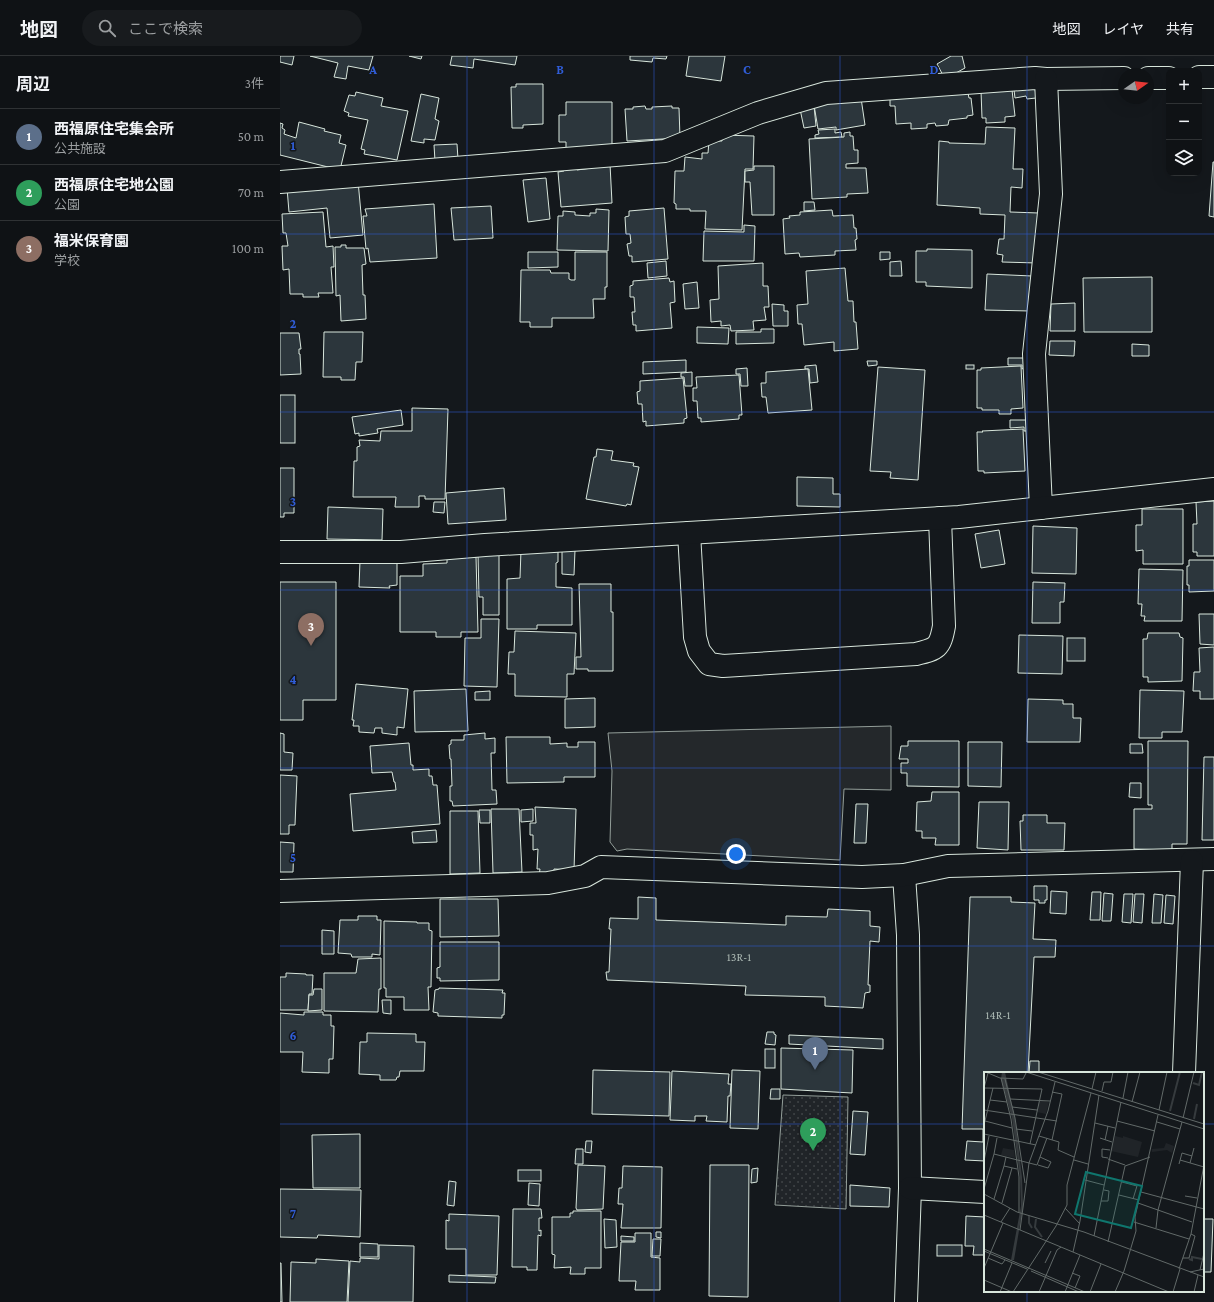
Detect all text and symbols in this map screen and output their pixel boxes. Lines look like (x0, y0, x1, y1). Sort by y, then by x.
search box (82, 10, 362, 46)
icon: search (96, 17, 118, 39)
text: 地図 (20, 19, 58, 40)
text: ここで検索 (128, 21, 203, 37)
text: 地図 (1052, 21, 1080, 37)
text: レイヤ (1102, 21, 1144, 37)
text: 共有 (1166, 21, 1194, 37)
text: A (368, 62, 377, 77)
text: B (556, 62, 564, 77)
text: C (743, 62, 751, 77)
text: D (930, 62, 939, 77)
north arrow (1118, 68, 1154, 104)
map controls (1166, 68, 1202, 176)
button: + (1166, 68, 1202, 104)
text: 周辺 (16, 75, 50, 94)
text: 3件 (245, 76, 264, 91)
button: − (1166, 104, 1202, 140)
text: 西福原住宅集会所 (54, 121, 174, 137)
text: 1 (27, 129, 31, 144)
text: 50 m (238, 129, 264, 144)
text: 1 (291, 138, 296, 153)
button: layers (1166, 140, 1202, 176)
text: 公共施設 (54, 141, 106, 156)
text: 西福原住宅地公園 (54, 177, 174, 193)
text: 2 (26, 185, 32, 200)
text: 70 m (238, 185, 264, 200)
text: 公園 (54, 197, 80, 212)
text: 福米保育園 (54, 233, 129, 249)
text: 3 (26, 241, 32, 256)
text: 100 m (232, 241, 264, 256)
text: 学校 (54, 253, 80, 268)
text: 2 (290, 316, 297, 331)
text: 3 (290, 494, 296, 509)
pin: 3 (298, 613, 324, 646)
text: 4 (289, 672, 297, 687)
your location (726, 844, 746, 864)
text: 5 (290, 850, 296, 865)
house number: 13R-1 (727, 950, 751, 964)
house number: 14R-1 (986, 1008, 1010, 1022)
text: 6 (289, 1028, 297, 1043)
pin: 1 (802, 1037, 828, 1070)
inset map (984, 1072, 1204, 1292)
pin: 2 (800, 1118, 826, 1151)
text: 7 (290, 1206, 296, 1221)

